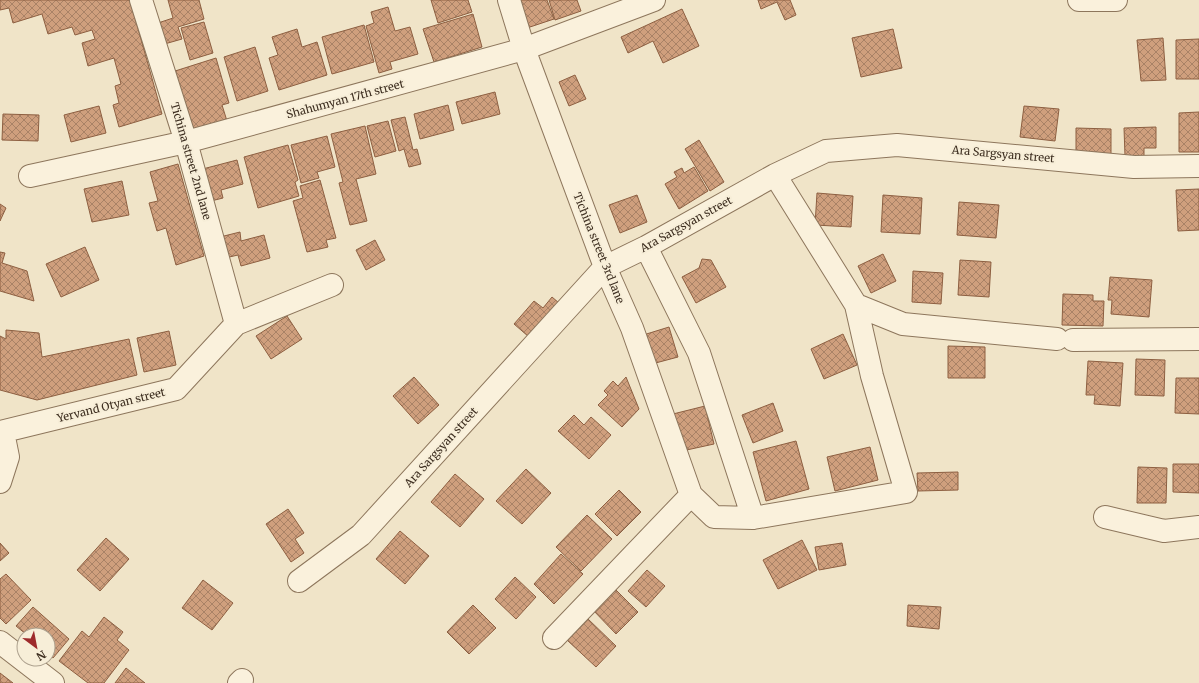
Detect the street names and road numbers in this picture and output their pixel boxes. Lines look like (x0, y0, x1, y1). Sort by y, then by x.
street label: Shahumyan 17th street (285, 76, 406, 121)
street label: Tichina street 2nd lane (168, 101, 215, 222)
street label: Ara Sargsyan street (950, 142, 1056, 166)
street label: Tichina street 3rd lane (570, 190, 628, 306)
street label: Ara Sargsyan street (637, 193, 735, 256)
street label: Yervand Otyan street (55, 385, 167, 425)
street label: Ara Sargsyan street (401, 404, 481, 491)

